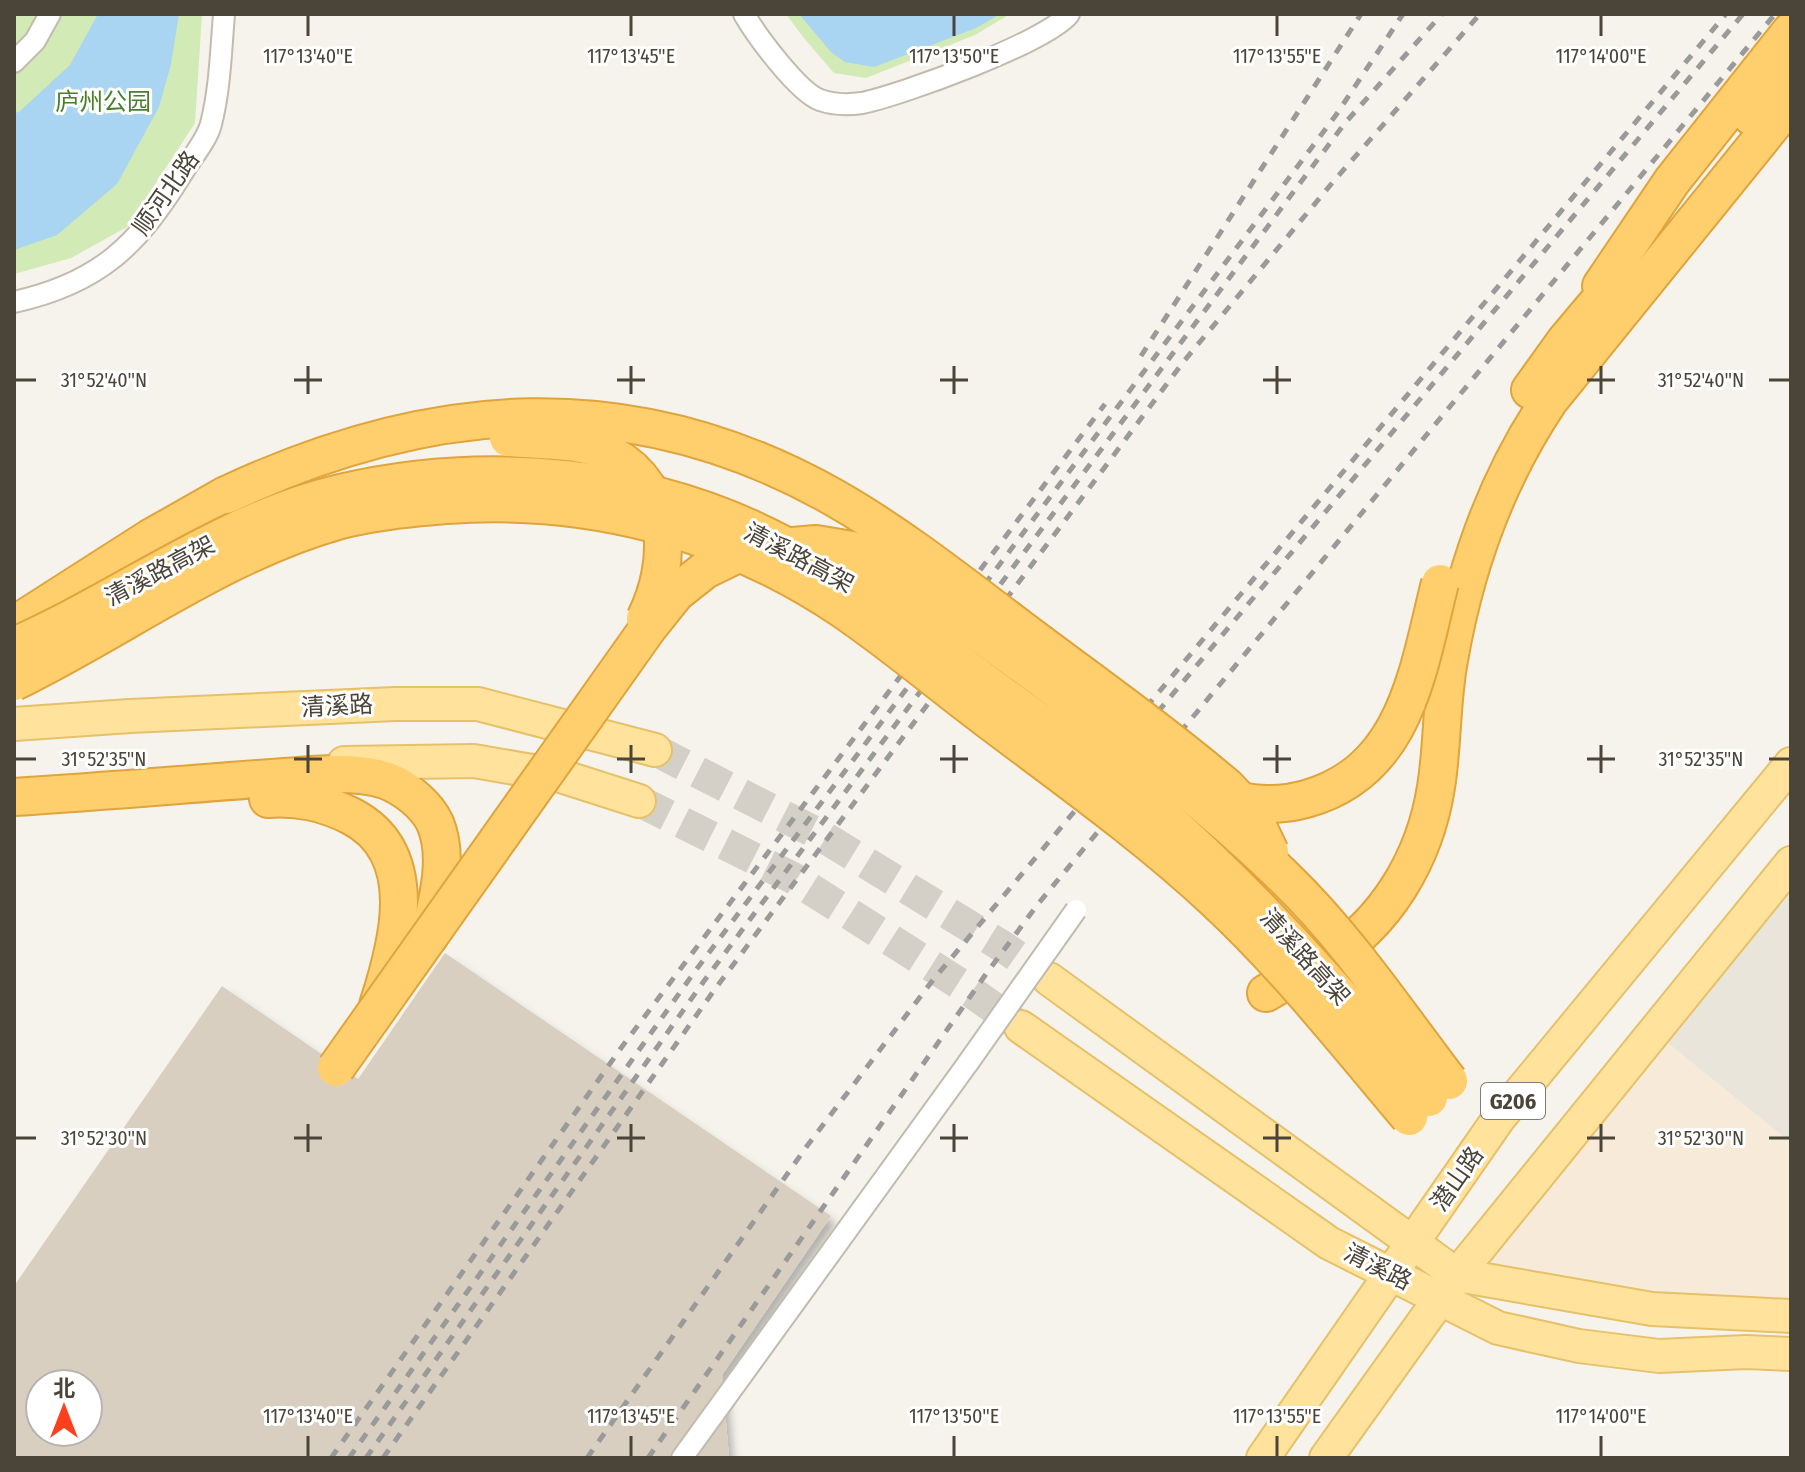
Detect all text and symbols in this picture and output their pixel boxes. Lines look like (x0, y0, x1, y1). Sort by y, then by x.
text: 117°13'40"E (263, 44, 353, 68)
text: 117°13'45"E (587, 44, 675, 68)
text: 117°13'50"E (909, 44, 999, 68)
text: 117°13'55"E (1233, 44, 1321, 68)
text: 117°14'00"E (1556, 44, 1646, 68)
park label: 庐州公园 (55, 88, 151, 116)
street label: 顺河北路 (127, 146, 205, 240)
text: 31°52'40"N (61, 368, 147, 392)
text: 31°52'40"N (1658, 368, 1744, 392)
street label: 清溪路高架 (739, 517, 859, 599)
street label: 清溪路高架 (100, 530, 220, 612)
street label: 清溪路 (300, 690, 374, 722)
text: 31°52'35"N (62, 747, 146, 771)
text: 31°52'35"N (1659, 747, 1743, 771)
street label: 清溪路高架 (1254, 903, 1356, 1011)
road number: G206 (1481, 1083, 1545, 1119)
text: 31°52'30"N (61, 1126, 147, 1150)
text: 31°52'30"N (1658, 1126, 1744, 1150)
street label: 潜山路 (1425, 1141, 1489, 1217)
street label: 清溪路 (1340, 1238, 1416, 1296)
north arrow (24, 1368, 104, 1448)
text: 北 (53, 1375, 75, 1402)
text: 117°13'40"E (263, 1404, 353, 1428)
text: 117°13'45"E (587, 1404, 675, 1428)
text: 117°13'50"E (909, 1404, 999, 1428)
text: 117°13'55"E (1233, 1404, 1321, 1428)
text: 117°14'00"E (1556, 1404, 1646, 1428)

